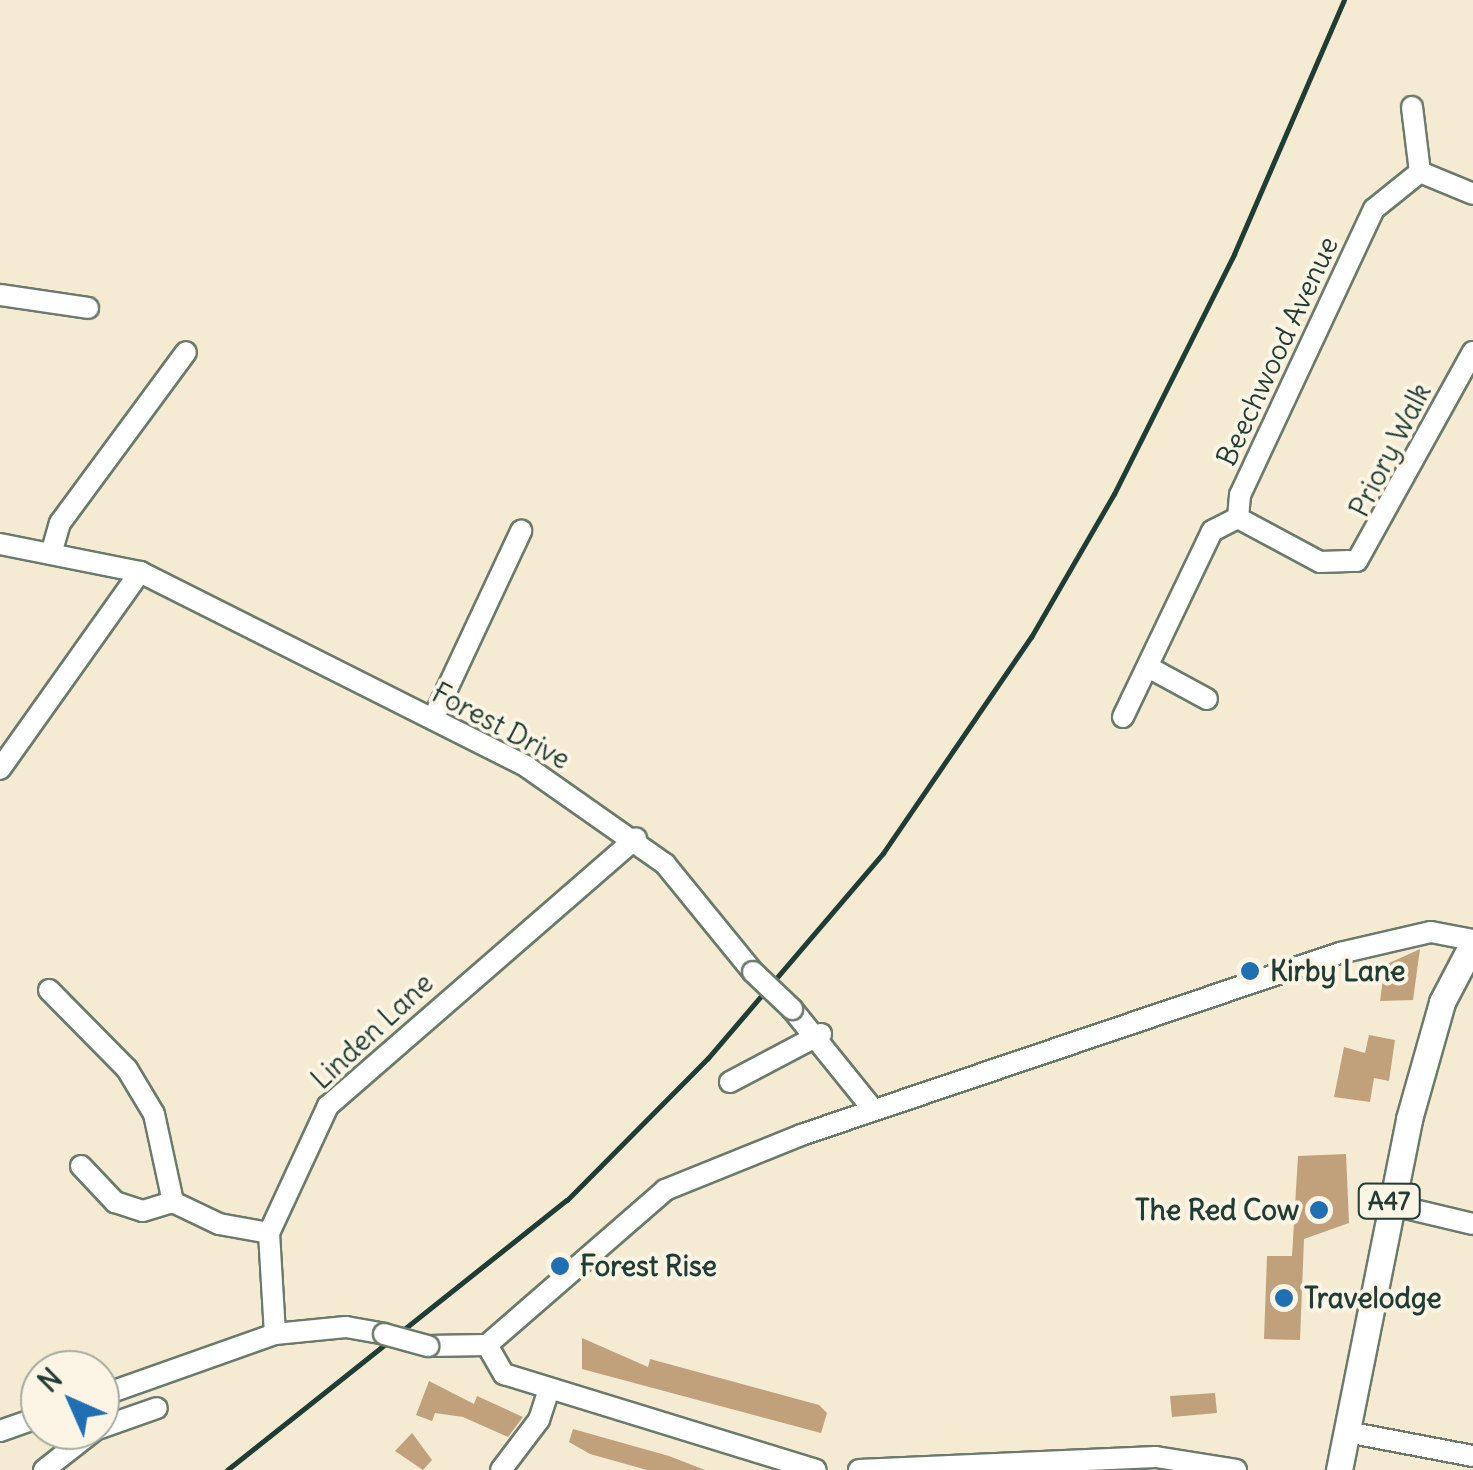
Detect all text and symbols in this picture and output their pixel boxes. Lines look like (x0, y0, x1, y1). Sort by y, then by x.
street label: Beechwood Avenue (1209, 231, 1345, 471)
street label: Priory Walk (1342, 378, 1438, 522)
street label: Forest Drive (426, 676, 576, 776)
place label: Kirby Lane (1270, 954, 1405, 988)
marker: Kirby Lane (1239, 960, 1261, 982)
street label: Linden Lane (304, 966, 440, 1096)
road number: A47 (1356, 1181, 1422, 1221)
place label: The Red Cow (1135, 1193, 1299, 1227)
marker: The Red Cow (1308, 1199, 1330, 1221)
place label: Forest Rise (580, 1249, 717, 1283)
marker: Forest Rise (549, 1255, 571, 1277)
place label: Travelodge (1304, 1281, 1442, 1315)
marker: Travelodge (1273, 1287, 1295, 1309)
north arrow (20, 1350, 120, 1450)
text: N (31, 1361, 70, 1400)

